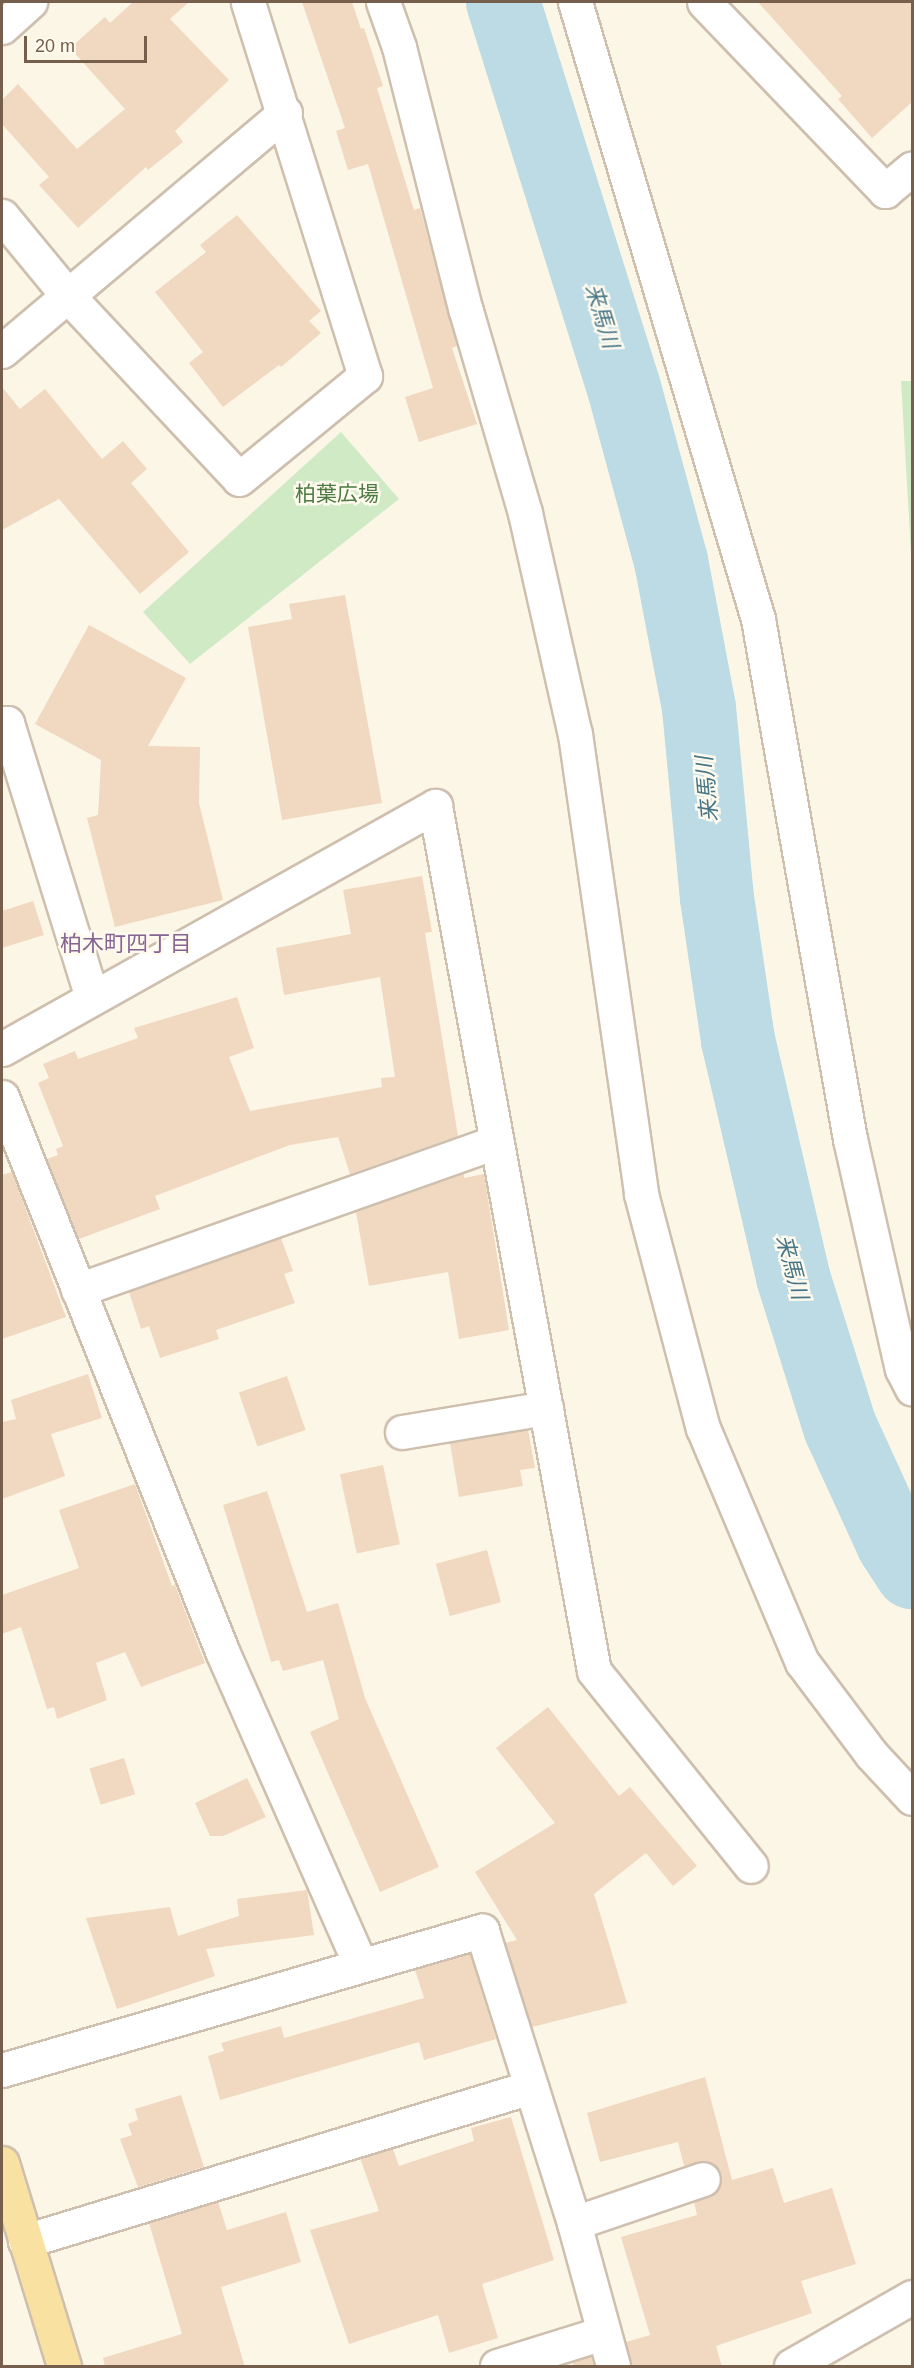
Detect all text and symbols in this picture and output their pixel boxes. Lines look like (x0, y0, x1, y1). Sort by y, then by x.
scale bar (27, 24, 150, 62)
text: 20 m (35, 36, 75, 56)
water label: 来馬川 (580, 281, 624, 351)
park label: 柏葉広場 (295, 481, 379, 507)
water label: 来馬川 (691, 755, 723, 823)
district label: 柏木町四丁目 (60, 931, 192, 957)
water label: 来馬川 (771, 1232, 813, 1302)

